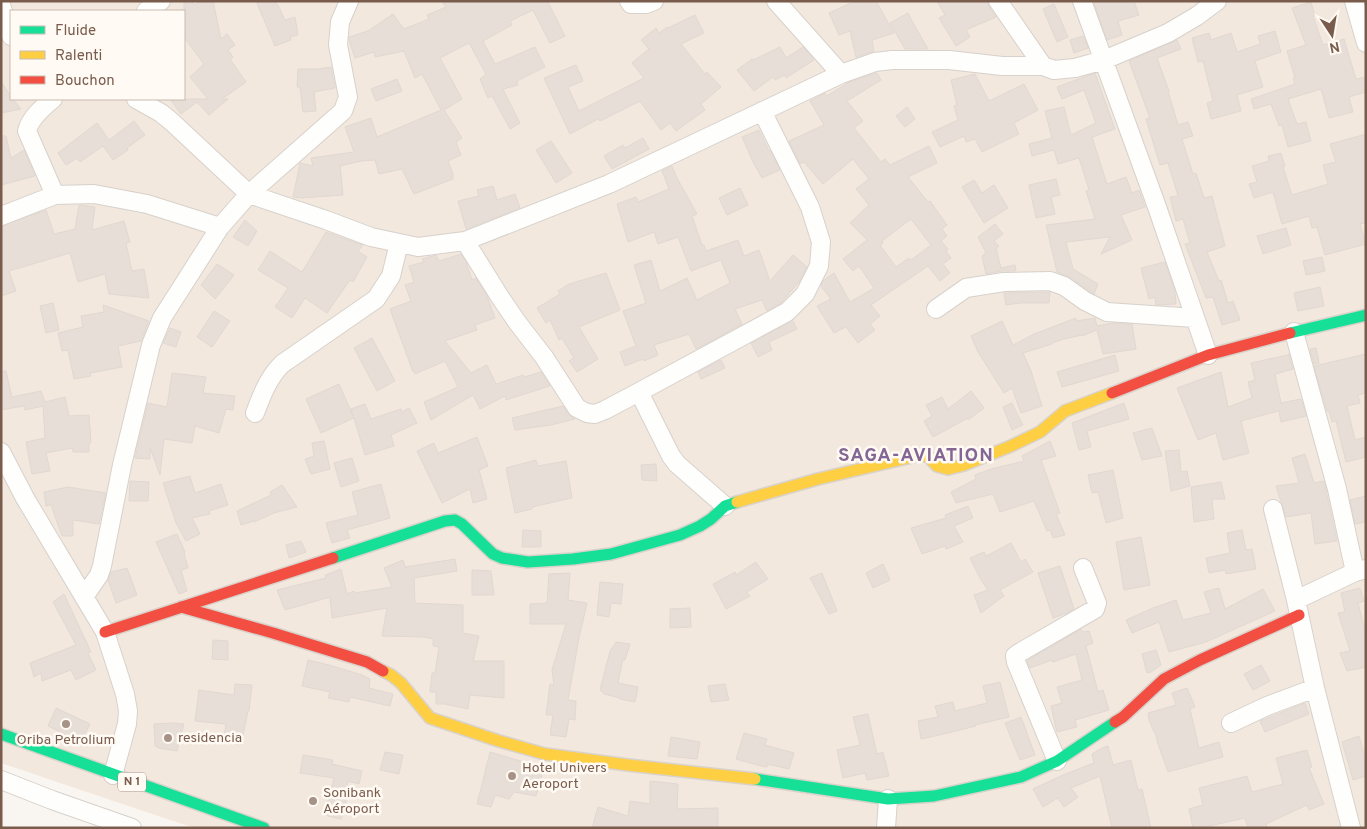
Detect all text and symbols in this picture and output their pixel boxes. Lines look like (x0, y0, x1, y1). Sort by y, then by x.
legend (10, 10, 185, 100)
north arrow (1307, 10, 1357, 60)
text: Fluide (55, 22, 96, 41)
text: N (1328, 37, 1341, 56)
text: Ralenti (55, 47, 102, 66)
text: Bouchon (55, 72, 115, 91)
district label: SAGA-AVIATION (838, 444, 994, 468)
marker: Oriba Petrolium (60, 718, 72, 730)
place label: residencia (178, 730, 242, 747)
place label: Oriba Petrolium (17, 732, 115, 749)
marker: residencia (162, 732, 174, 744)
place label: Hotel Univers Aeroport (522, 760, 607, 793)
marker: Hotel Univers Aeroport (506, 770, 518, 782)
road number: N 1 (118, 772, 146, 792)
place label: Sonibank Aéroport (323, 785, 381, 818)
marker: Sonibank Aéroport (307, 795, 319, 807)

